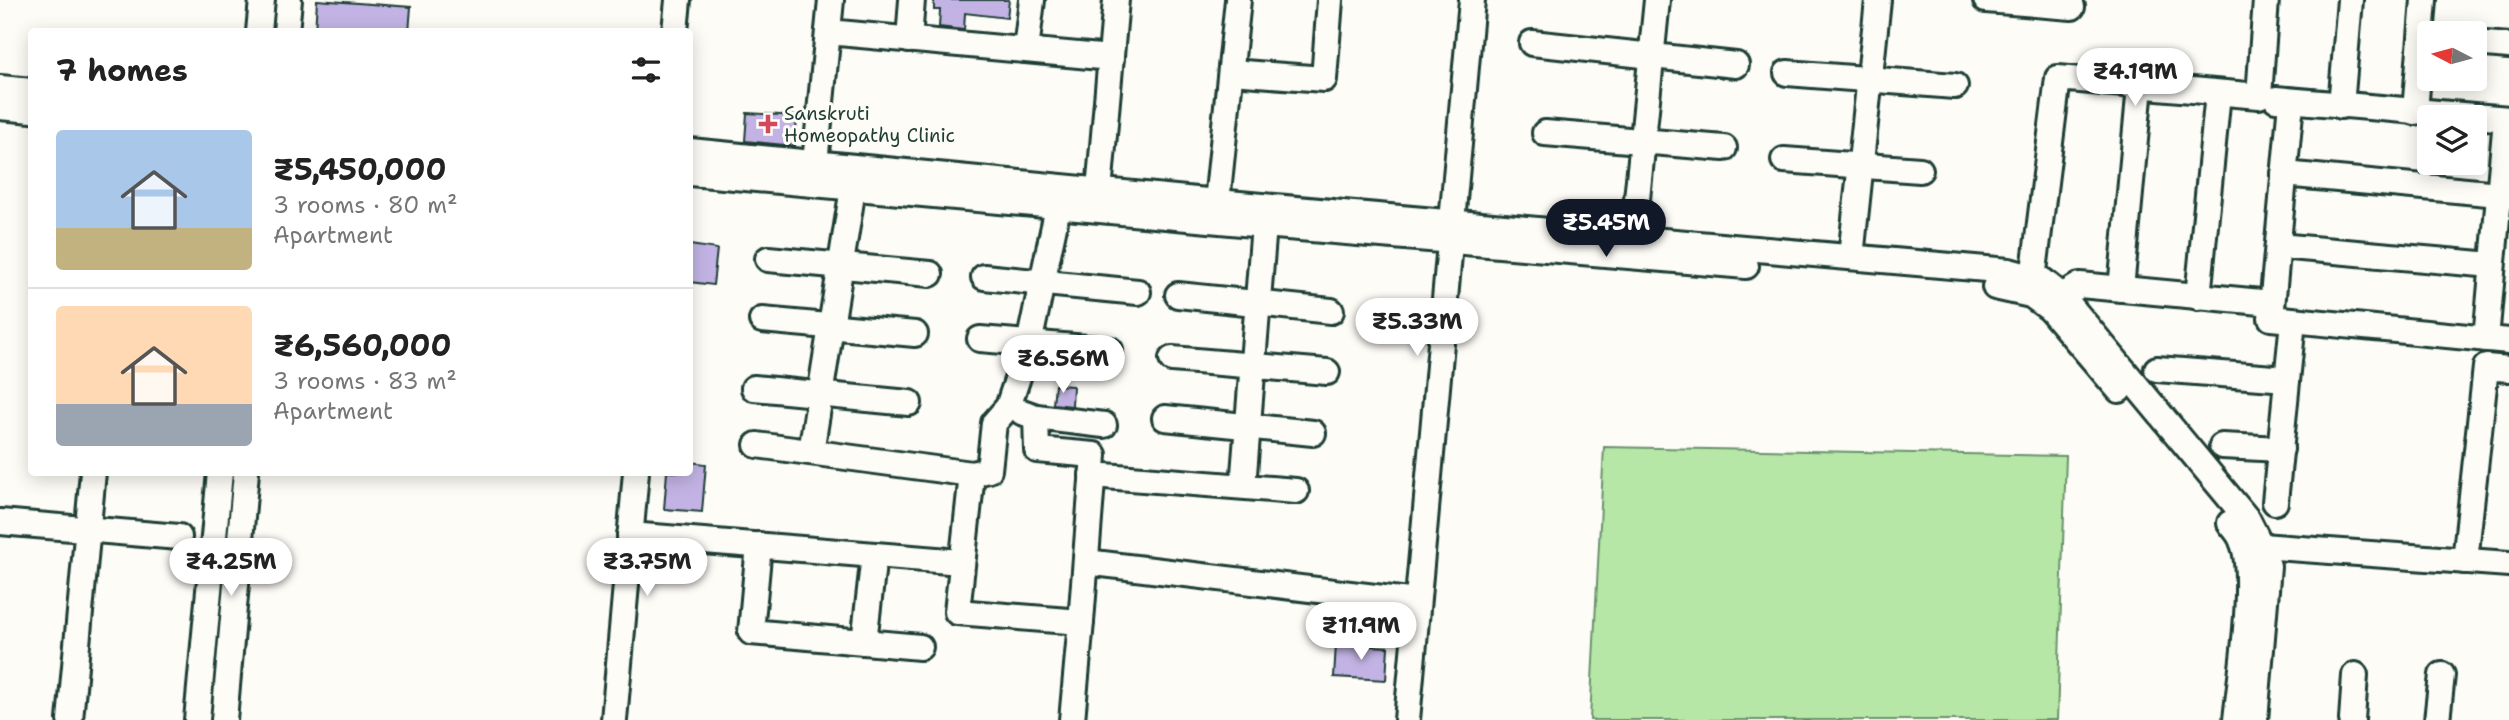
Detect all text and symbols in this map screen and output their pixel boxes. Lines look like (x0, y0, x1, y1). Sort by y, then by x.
north arrow (2417, 21, 2487, 91)
map controls (2417, 21, 2487, 175)
pin: ₹4.19M (2078, 48, 2192, 108)
text: 7 homes (56, 50, 188, 91)
icon: filters (627, 51, 665, 89)
text: ₹4.19M (2092, 56, 2178, 86)
place label: Sanskruti Homeopathy Clinic (784, 101, 955, 148)
button: layers (2417, 105, 2487, 175)
marker: Sanskruti Homeopathy Clinic (758, 114, 778, 134)
text: ₹5,450,000 (273, 149, 446, 190)
icon: home (112, 158, 196, 242)
text: 3 rooms · 80 m² (273, 190, 458, 220)
pin: ₹5.45M (1549, 200, 1663, 259)
text: ₹5.45M (1562, 207, 1650, 237)
text: Apartment (273, 220, 393, 250)
pin: ₹5.33M (1360, 298, 1474, 358)
text: ₹5.33M (1371, 306, 1463, 336)
text: ₹6,560,000 (273, 325, 452, 366)
icon: home (112, 334, 196, 418)
pin: ₹6.56M (1006, 336, 1120, 395)
text: ₹6.56M (1017, 343, 1109, 373)
text: 3 rooms · 83 m² (273, 366, 457, 396)
text: Apartment (273, 396, 393, 426)
pin: ₹4.25M (174, 538, 288, 598)
pin: ₹3.75M (590, 538, 704, 598)
text: ₹4.25M (185, 546, 277, 576)
text: ₹3.75M (602, 546, 692, 576)
pin: ₹11.9M (1304, 602, 1418, 662)
text: ₹11.9M (1322, 610, 1400, 640)

